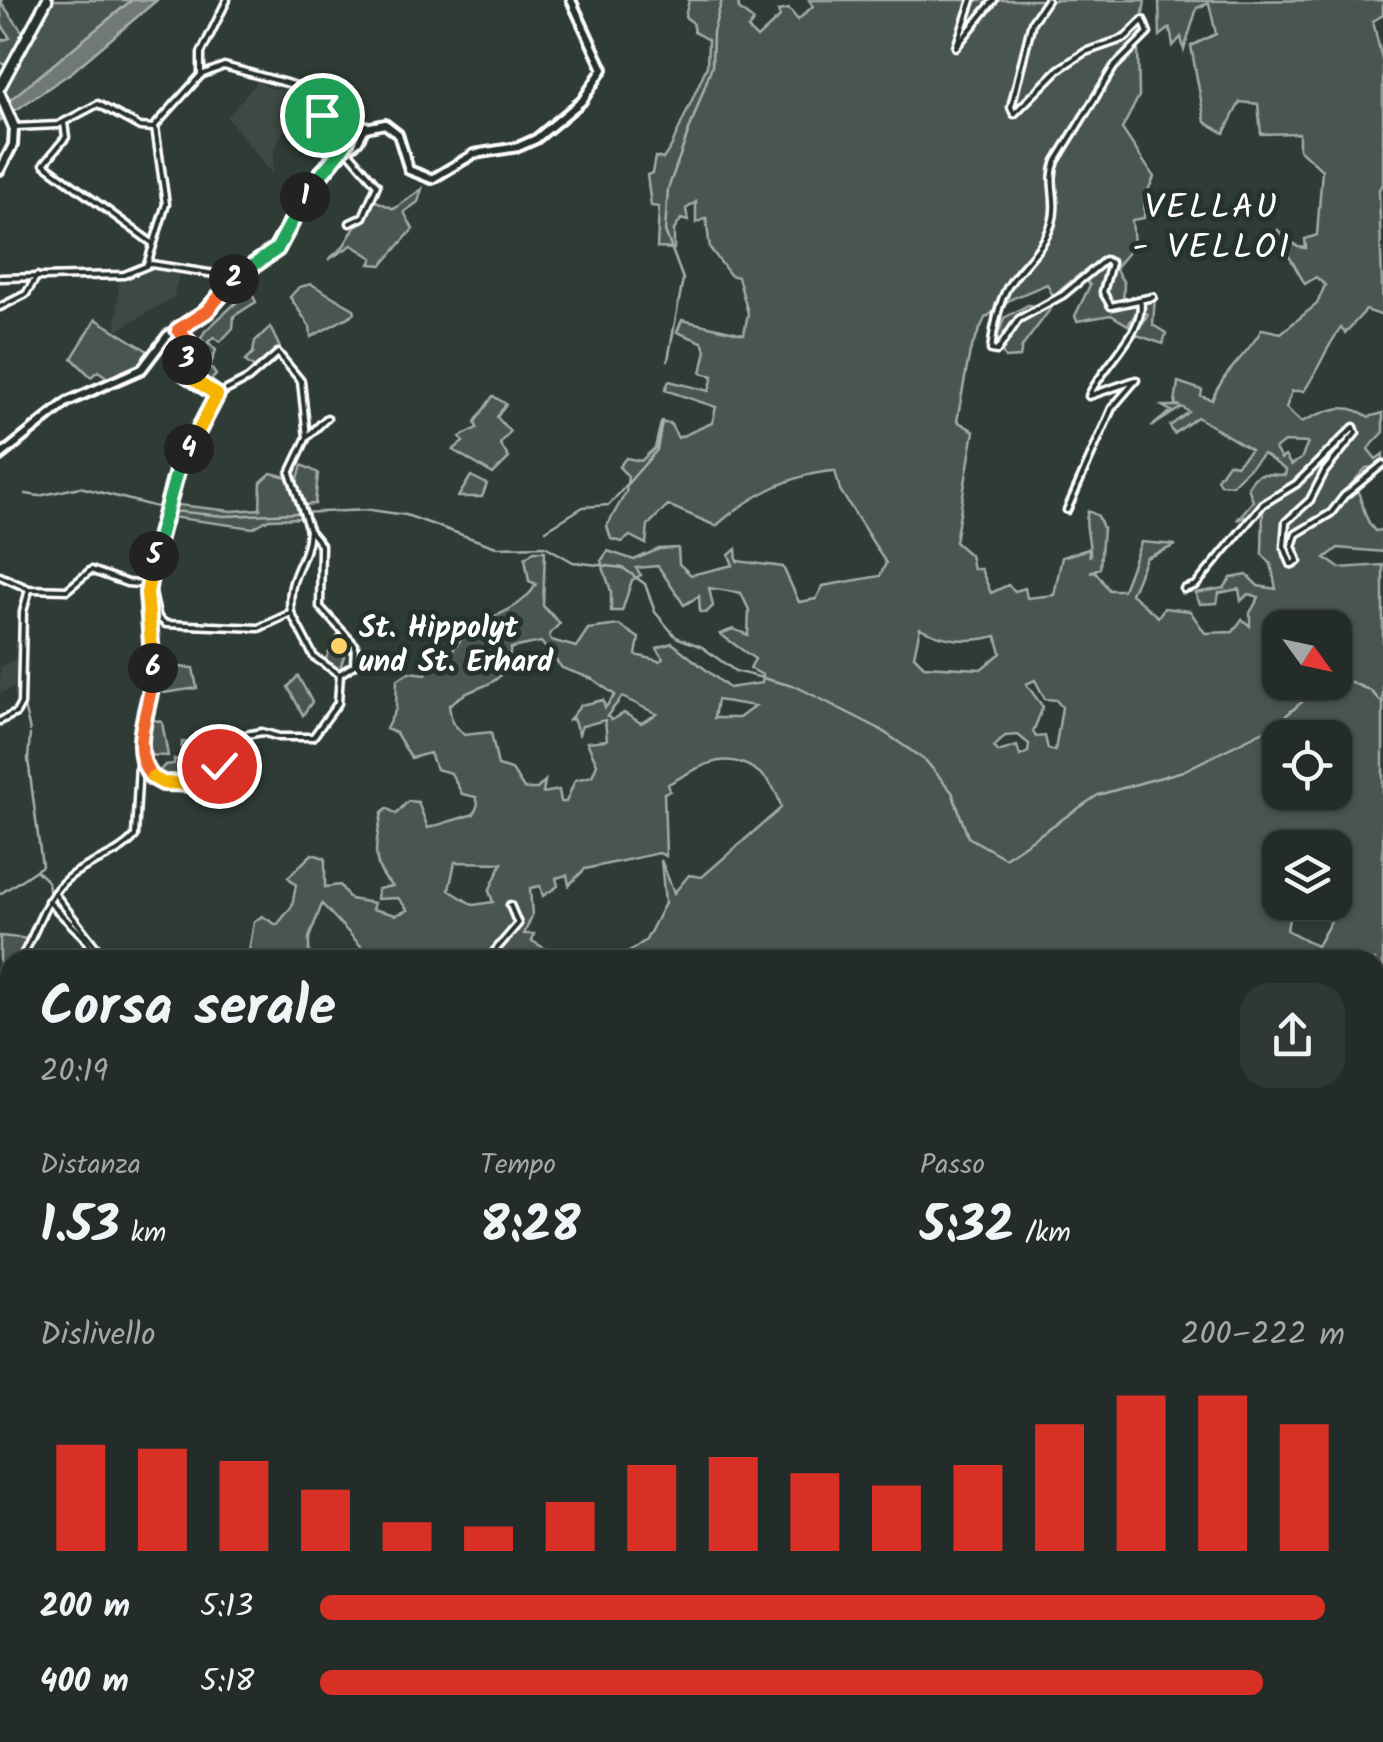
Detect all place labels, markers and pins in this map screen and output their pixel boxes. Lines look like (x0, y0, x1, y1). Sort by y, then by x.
pin (280, 73, 365, 158)
pin: 1 (280, 172, 330, 222)
pin: 2 (209, 254, 259, 304)
pin: 3 (162, 335, 212, 385)
pin: 4 (164, 424, 214, 474)
pin: 5 (129, 531, 179, 581)
place label: St. Hippolyt und St. Erhard (359, 605, 554, 687)
marker: St. Hippolyt und St. Erhard (328, 635, 350, 657)
pin: 6 (128, 643, 178, 693)
pin (177, 724, 262, 809)

